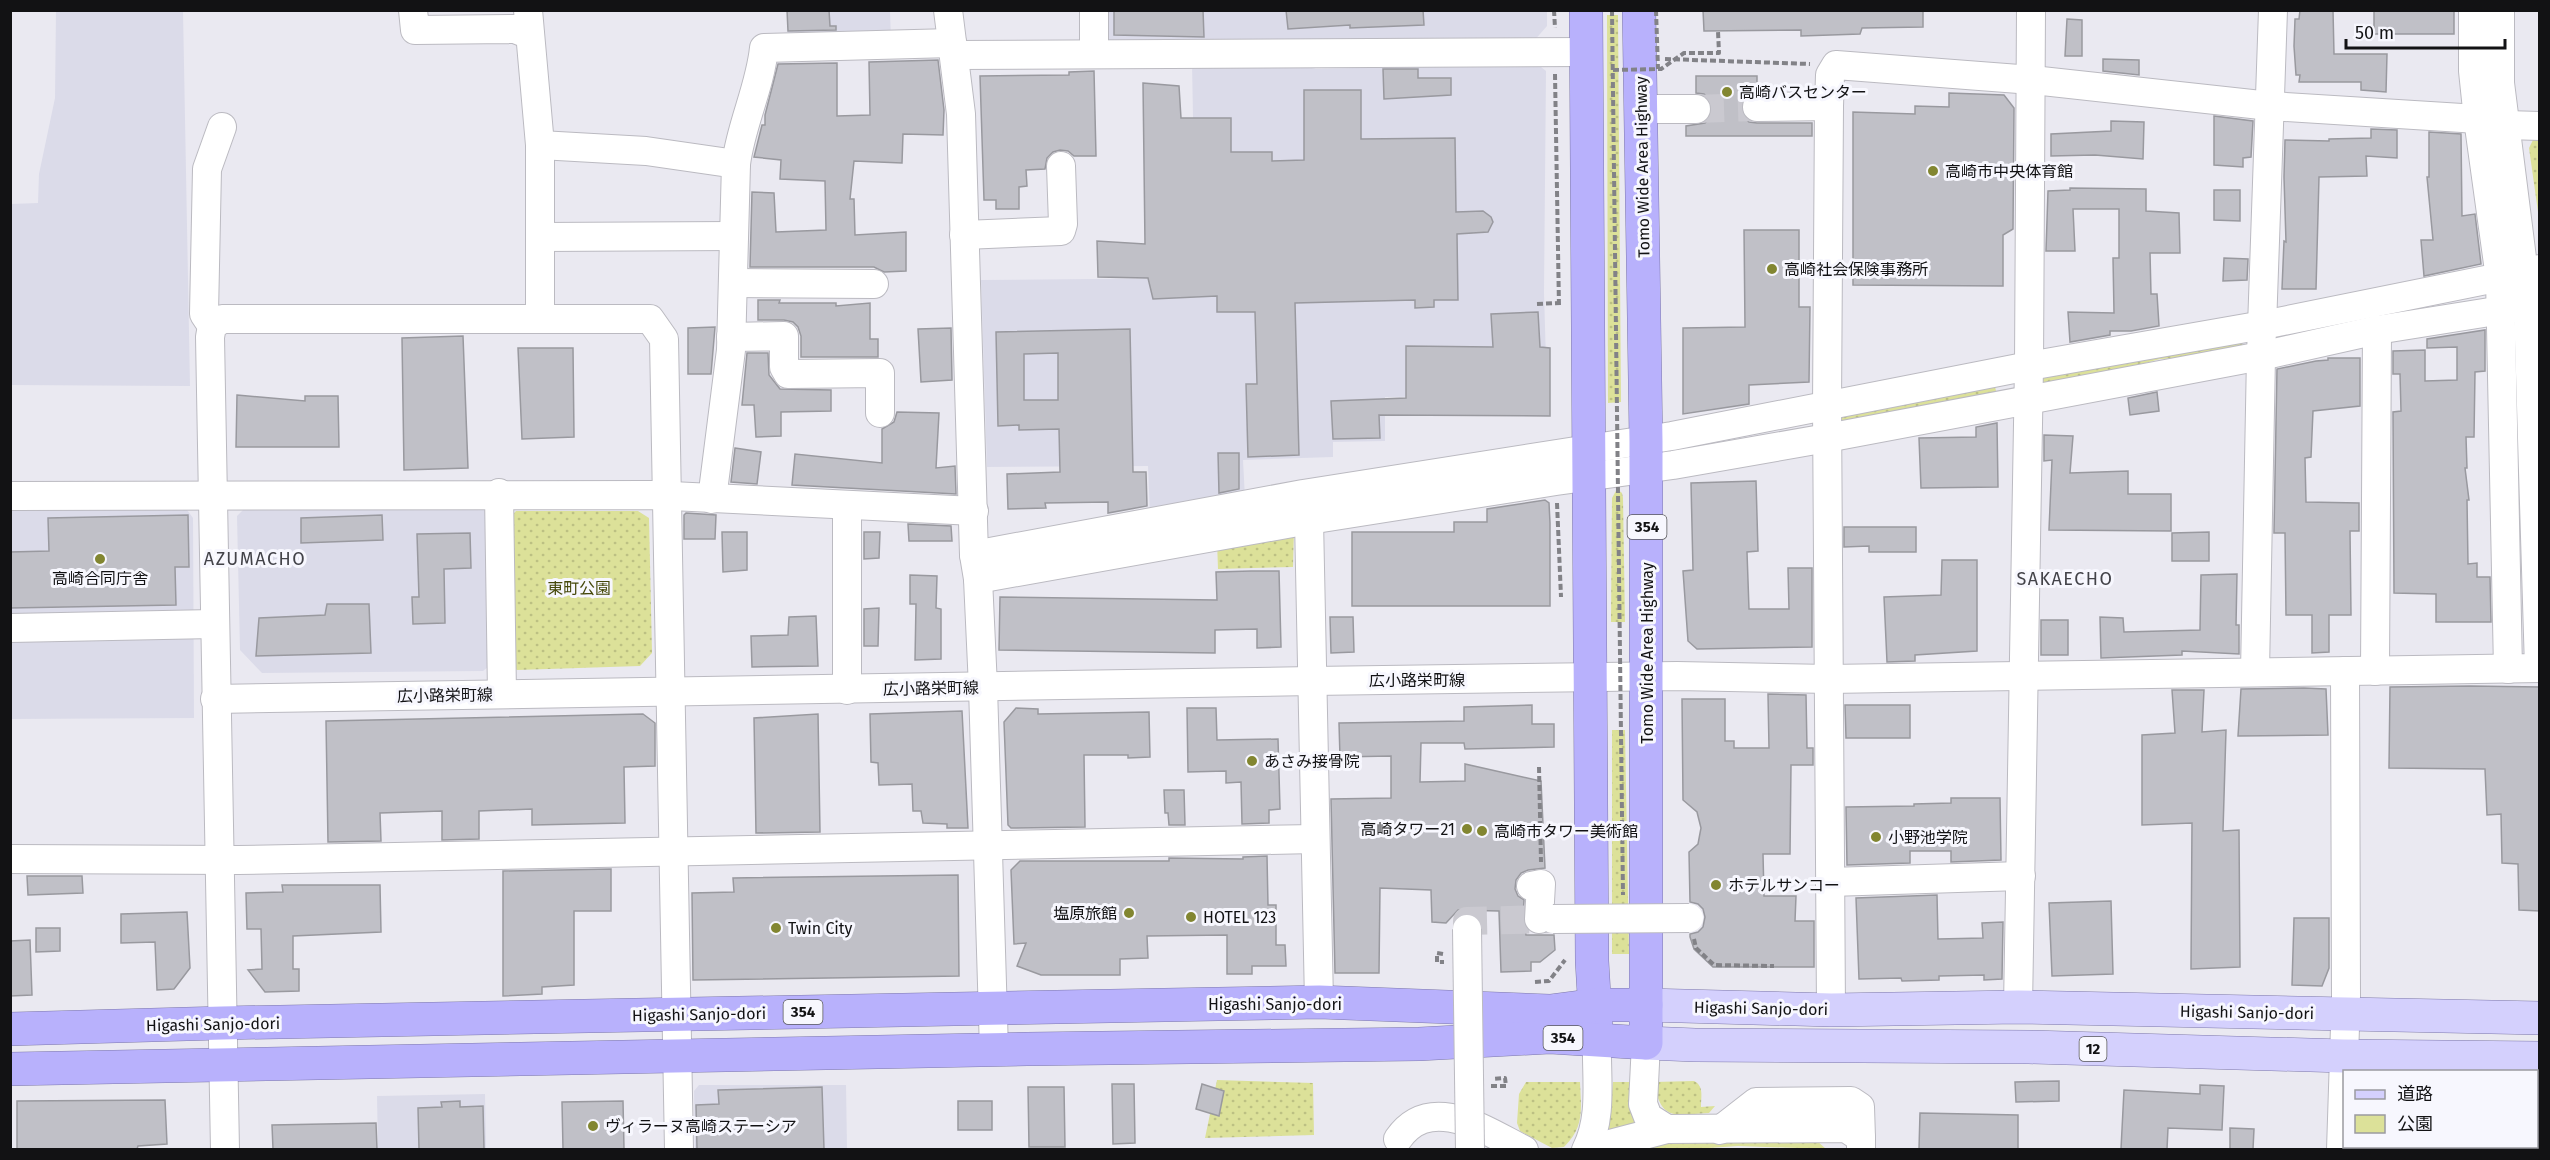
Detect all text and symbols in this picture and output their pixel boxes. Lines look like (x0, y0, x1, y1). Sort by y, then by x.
scale bar (2346, 12, 2505, 50)
text: 50 m (2355, 22, 2394, 44)
street label: Tomo Wide Area Highway (1631, 76, 1654, 258)
place label: 高崎バスセンター (1739, 83, 1867, 102)
marker: 高崎バスセンター (1720, 85, 1734, 99)
place label: 高崎市中央体育館 (1945, 162, 2073, 181)
marker: 高崎市中央体育館 (1926, 164, 1940, 178)
place label: 高崎社会保険事務所 (1784, 260, 1928, 279)
marker: 高崎社会保険事務所 (1765, 262, 1779, 276)
road number: 354 (1628, 515, 1666, 539)
district label: AZUMACHO (204, 548, 306, 570)
marker: 高崎合同庁舎 (93, 552, 107, 566)
street label: Tomo Wide Area Highway (1638, 562, 1657, 744)
district label: SAKAECHO (2016, 568, 2114, 590)
place label: 高崎合同庁舎 (52, 569, 148, 588)
park label: 東町公園 (547, 579, 611, 598)
street label: 広小路栄町線 (1369, 671, 1465, 690)
street label: 広小路栄町線 (883, 678, 979, 699)
street label: 広小路栄町線 (397, 685, 493, 706)
place label: あさみ接骨院 (1264, 752, 1360, 771)
marker: あさみ接骨院 (1245, 754, 1259, 768)
place label: 高崎タワー21 (1361, 820, 1455, 839)
marker: 高崎タワー21 (1460, 822, 1474, 836)
place label: 高崎市タワー美術館 (1494, 822, 1638, 841)
marker: 高崎市タワー美術館 (1475, 824, 1489, 838)
place label: 小野池学院 (1888, 828, 1968, 847)
marker: 小野池学院 (1869, 830, 1883, 844)
place label: ホテルサンコー (1728, 876, 1840, 895)
marker: ホテルサンコー (1709, 878, 1723, 892)
place label: 塩原旅館 (1053, 904, 1117, 923)
marker: 塩原旅館 (1122, 906, 1136, 920)
place label: HOTEL 123 (1203, 908, 1276, 927)
marker: HOTEL 123 (1184, 910, 1198, 924)
place label: Twin City (788, 919, 853, 938)
marker: Twin City (769, 921, 783, 935)
street label: Higashi Sanjo-dori (1208, 995, 1342, 1014)
street label: Higashi Sanjo-dori (1694, 998, 1828, 1019)
road number: 354 (784, 1000, 822, 1024)
street label: Higashi Sanjo-dori (2180, 1002, 2314, 1023)
street label: Higashi Sanjo-dori (632, 1004, 766, 1025)
street label: Higashi Sanjo-dori (146, 1014, 280, 1035)
road number: 354 (1544, 1026, 1582, 1050)
road number: 12 (2080, 1037, 2106, 1061)
legend (2343, 1070, 2538, 1148)
text: 道路 (2397, 1083, 2433, 1105)
text: 公園 (2397, 1113, 2433, 1135)
place label: ヴィラーヌ高崎ステーシア (605, 1117, 797, 1136)
marker: ヴィラーヌ高崎ステーシア (586, 1119, 600, 1133)

